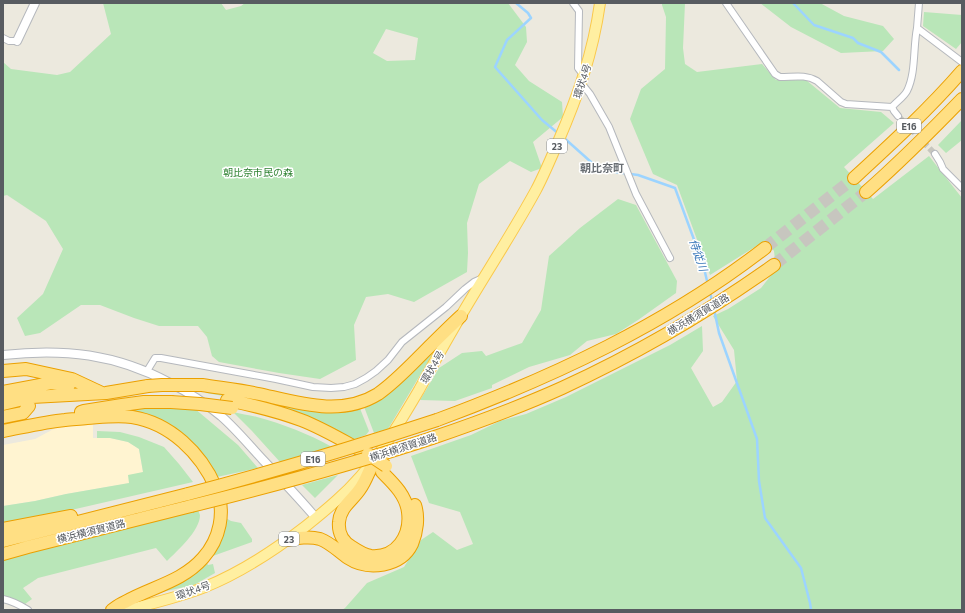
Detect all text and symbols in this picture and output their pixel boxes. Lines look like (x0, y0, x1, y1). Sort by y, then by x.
street label: 環状4号 (571, 62, 593, 100)
road number: E16 (897, 119, 921, 133)
road number: 23 (547, 139, 567, 153)
district label: 朝比奈町 (580, 161, 624, 174)
park label: 朝比奈市民の森 (223, 166, 293, 178)
water label: 侍従川 (687, 237, 711, 274)
street label: 横浜横須賀道路 (665, 291, 731, 337)
street label: 環状4号 (418, 348, 446, 386)
street label: 横浜横須賀道路 (368, 430, 438, 464)
road number: E16 (301, 452, 325, 466)
street label: 横浜横須賀道路 (56, 517, 126, 545)
road number: 23 (279, 532, 299, 546)
street label: 環状4号 (174, 578, 212, 602)

